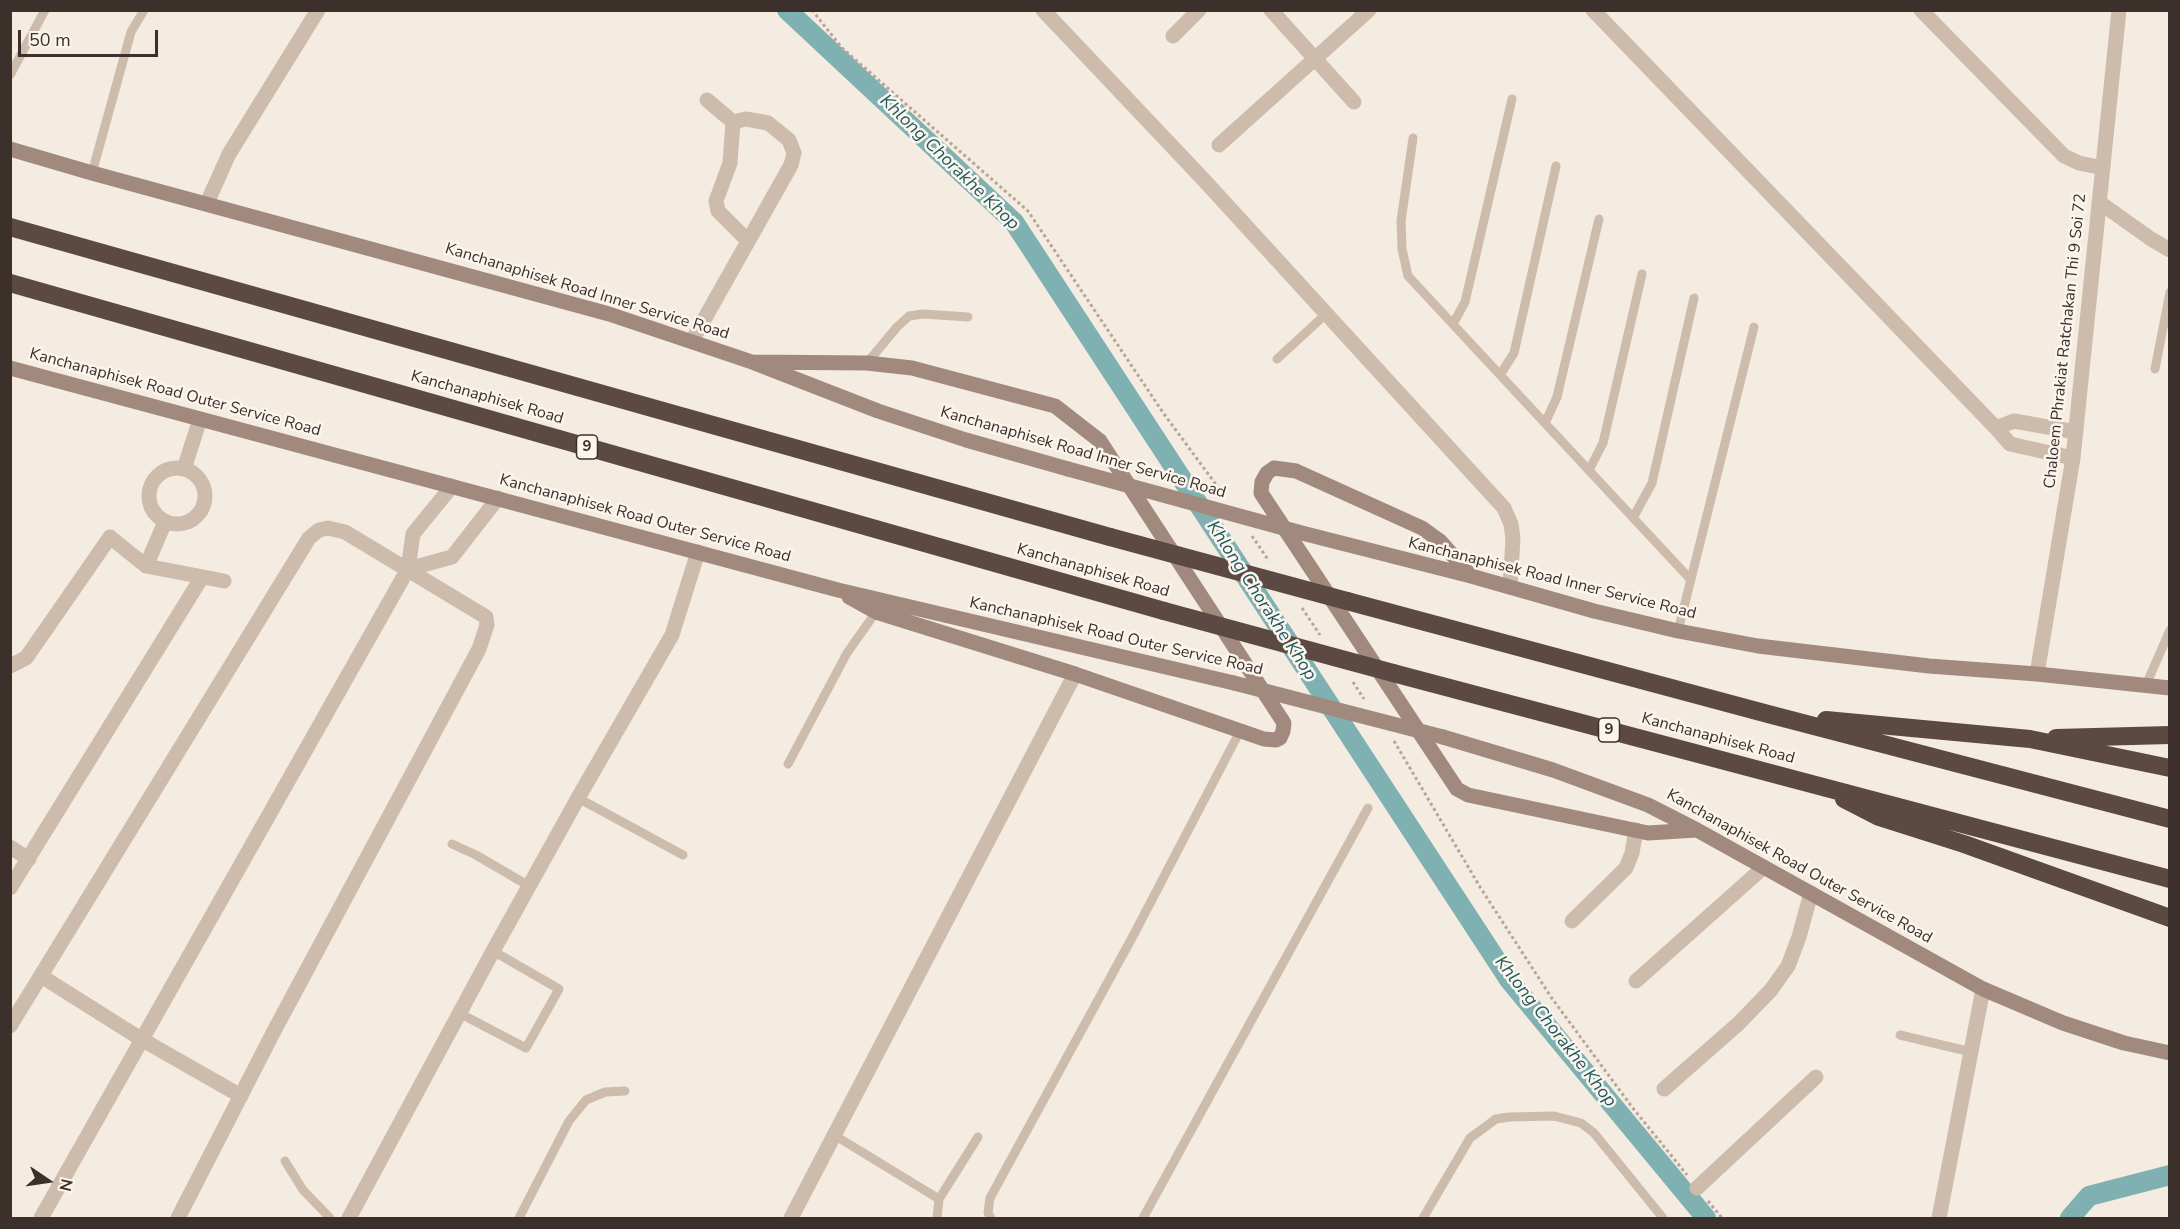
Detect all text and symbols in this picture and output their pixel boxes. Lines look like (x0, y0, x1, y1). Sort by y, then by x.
scale bar (21, 18, 160, 56)
text: 50 m (29, 28, 71, 52)
water label: Khlong Chorakhe Khop (875, 91, 1023, 235)
street label: Chaloem Phrakiat Ratchakan Thi 9 Soi 72 (2041, 192, 2091, 490)
street label: Kanchanaphisek Road Inner Service Road (443, 240, 731, 344)
street label: Kanchanaphisek Road Outer Service Road (27, 345, 323, 441)
street label: Kanchanaphisek Road (409, 367, 565, 429)
street label: Kanchanaphisek Road Inner Service Road (938, 403, 1228, 503)
road number: 9 (576, 435, 598, 459)
street label: Kanchanaphisek Road Outer Service Road (497, 471, 793, 567)
water label: Khlong Chorakhe Khop (1201, 517, 1321, 685)
street label: Kanchanaphisek Road Inner Service Road (1406, 534, 1698, 624)
street label: Kanchanaphisek Road (1015, 540, 1171, 602)
street label: Kanchanaphisek Road Outer Service Road (967, 594, 1265, 680)
street label: Kanchanaphisek Road (1639, 709, 1797, 769)
road number: 9 (1598, 718, 1620, 742)
street label: Kanchanaphisek Road Outer Service Road (1663, 786, 1935, 948)
water label: Khlong Chorakhe Khop (1489, 952, 1621, 1112)
north arrow (18, 1151, 78, 1211)
text: N (53, 1177, 78, 1193)

